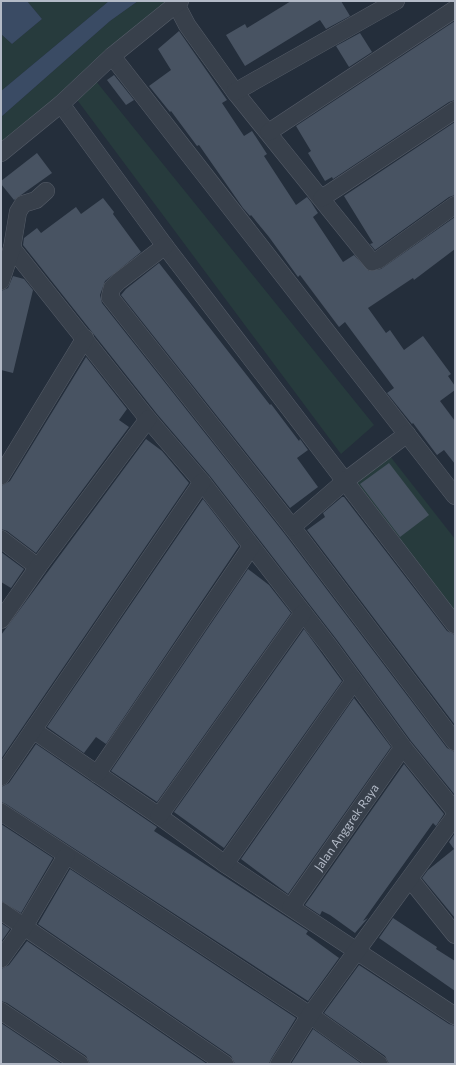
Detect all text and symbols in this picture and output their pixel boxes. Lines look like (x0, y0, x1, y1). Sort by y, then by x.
street label: Jalan Anggrek Raya (311, 781, 381, 874)

